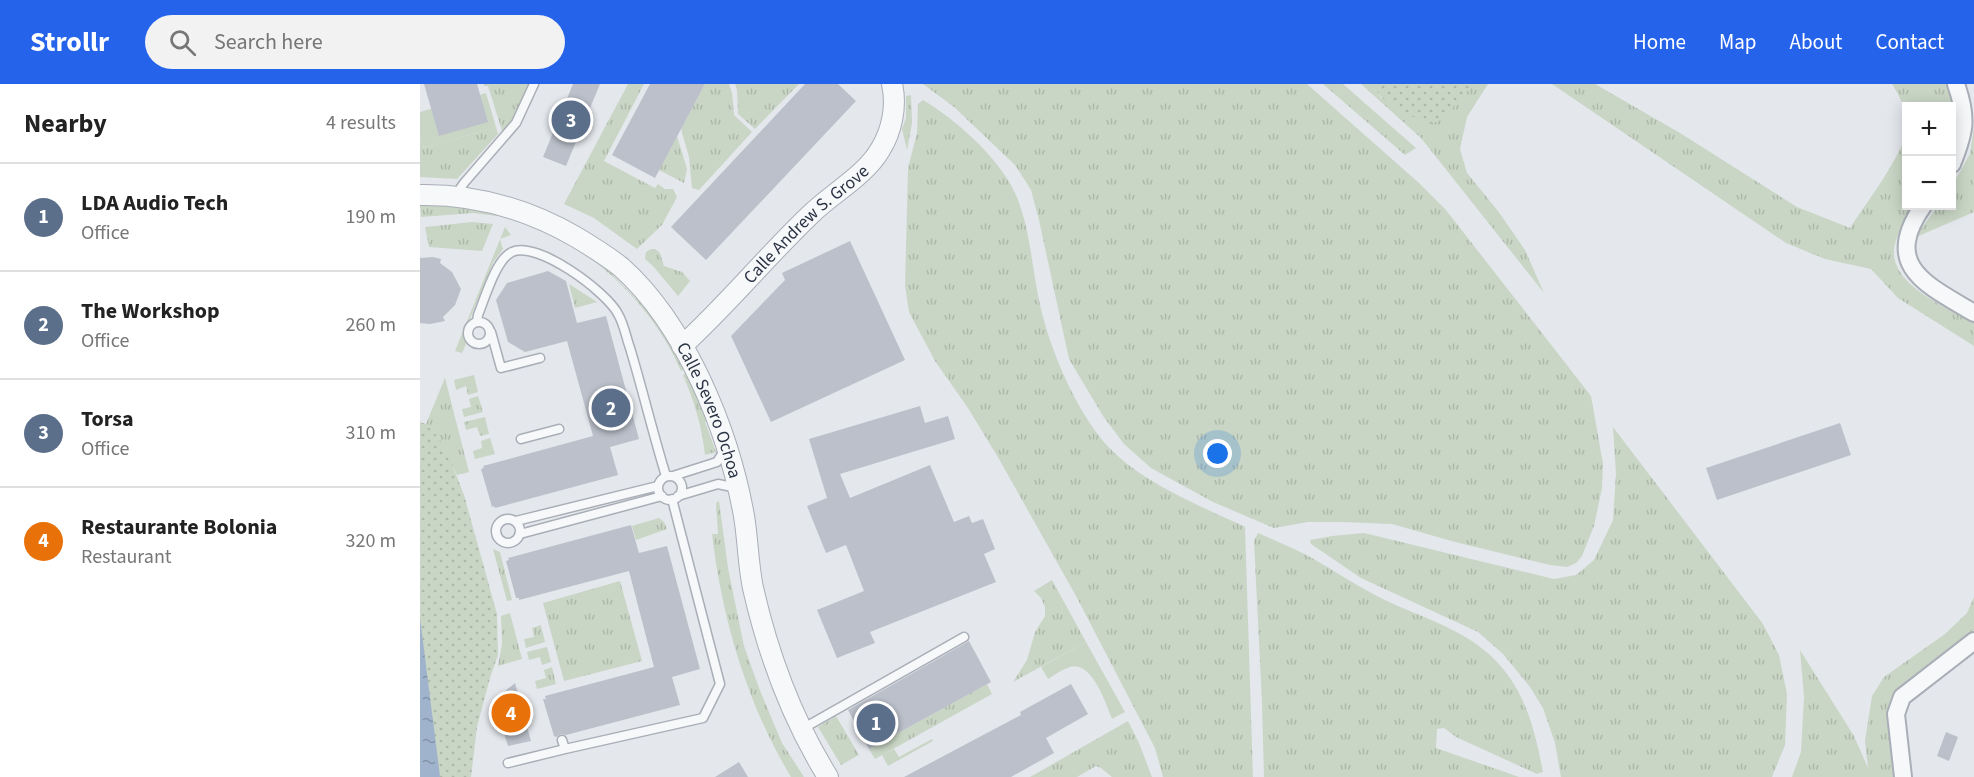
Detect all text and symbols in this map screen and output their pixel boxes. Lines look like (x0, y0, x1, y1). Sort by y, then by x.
search box (145, 15, 565, 69)
text: Strollr (30, 22, 109, 62)
icon: search (166, 26, 199, 59)
text: Search here (214, 26, 323, 58)
text: Home (1633, 27, 1686, 57)
text: Map (1719, 27, 1757, 57)
text: About (1790, 27, 1842, 57)
text: Contact (1875, 27, 1944, 57)
pin: 3 (552, 98, 590, 142)
map controls (1902, 102, 1956, 210)
button: + (1902, 102, 1956, 156)
text: Nearby (24, 105, 107, 142)
text: 4 results (326, 109, 396, 137)
button: − (1902, 156, 1956, 210)
street label: Calle Andrew S. Grove (738, 159, 875, 290)
text: LDA Audio Tech (81, 187, 228, 219)
text: 1 (38, 203, 49, 231)
text: 190 m (346, 203, 396, 231)
text: Office (81, 219, 129, 247)
text: The Workshop (81, 295, 220, 327)
text: 2 (38, 311, 49, 339)
text: 260 m (346, 311, 396, 339)
text: Office (81, 327, 129, 355)
street label: Calle Severo Ochoa (670, 338, 747, 481)
pin: 2 (592, 386, 630, 430)
text: Torsa (81, 403, 134, 435)
text: 3 (38, 419, 49, 447)
text: 310 m (346, 419, 396, 447)
text: Office (81, 435, 129, 463)
your location (1203, 439, 1232, 468)
text: Restaurante Bolonia (81, 511, 277, 543)
text: 4 (38, 527, 49, 555)
text: 320 m (346, 527, 396, 555)
text: Restaurant (81, 543, 172, 571)
pin: 4 (492, 690, 530, 736)
pin: 1 (856, 700, 896, 746)

